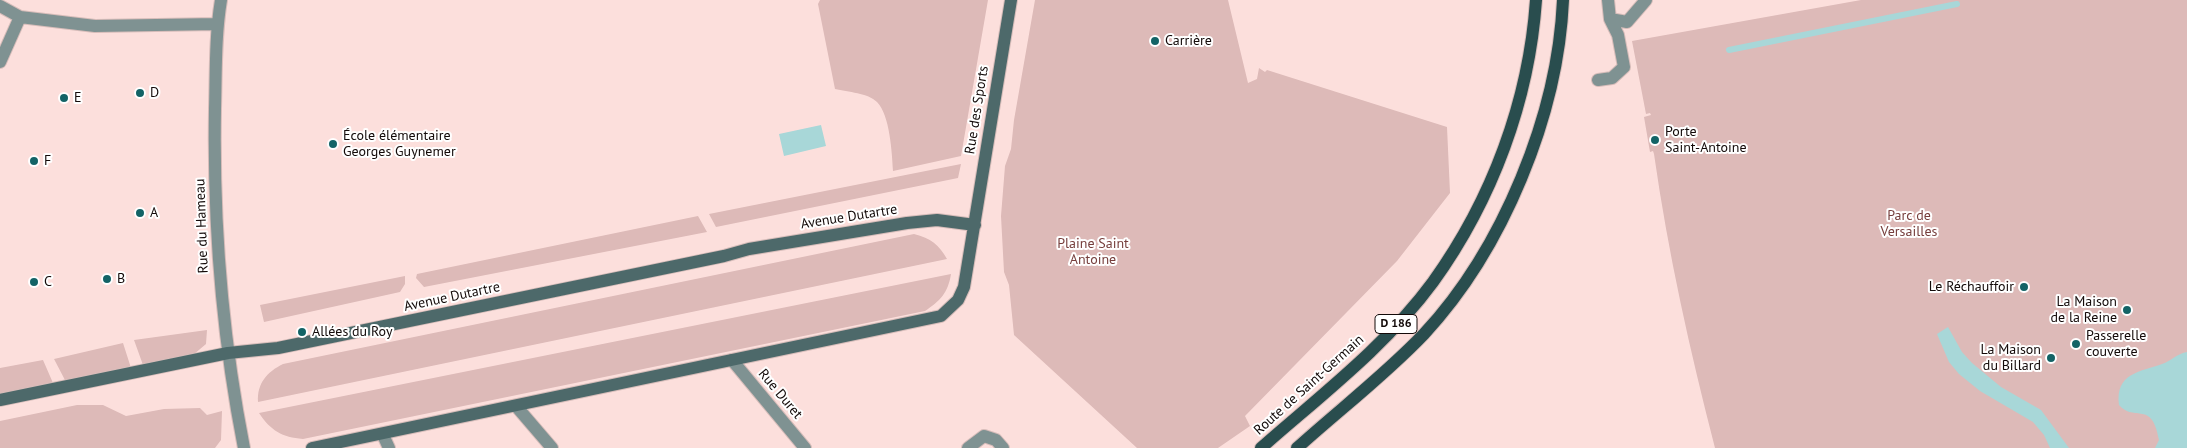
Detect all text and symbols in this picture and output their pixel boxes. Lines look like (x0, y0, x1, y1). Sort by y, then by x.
place label: Carrière (1165, 33, 1212, 49)
marker: Carrière (1149, 35, 1161, 47)
street label: Rue des Sports (962, 65, 992, 155)
place label: D (150, 85, 159, 101)
marker: D (134, 87, 146, 99)
place label: E (74, 90, 82, 106)
marker: E (58, 92, 70, 104)
place label: Porte Saint-Antoine (1665, 124, 1747, 156)
place label: École élémentaire Georges Guynemer (343, 128, 456, 160)
marker: Porte Saint-Antoine (1649, 134, 1661, 146)
marker: École élémentaire Georges Guynemer (327, 138, 339, 150)
place label: F (44, 153, 51, 169)
marker: F (28, 155, 40, 167)
street label: Rue du Hameau (192, 178, 212, 274)
street label: Avenue Dutartre (799, 201, 899, 233)
place label: A (150, 205, 158, 221)
marker: A (134, 207, 146, 219)
park label: Parc de Versailles (1881, 208, 1937, 240)
park label: Plaine Saint Antoine (1057, 236, 1129, 268)
place label: B (117, 271, 125, 287)
marker: B (101, 273, 113, 285)
place label: C (44, 274, 52, 290)
marker: C (28, 276, 40, 288)
street label: Avenue Dutartre (402, 279, 502, 315)
place label: Le Réchauffoir (1929, 279, 2014, 295)
marker: Le Réchauffoir (2018, 281, 2030, 293)
place label: La Maison de la Reine (2051, 294, 2117, 326)
marker: La Maison de la Reine (2121, 304, 2133, 316)
road number: D 186 (1375, 314, 1417, 334)
place label: Allées du Roy (312, 324, 392, 340)
marker: Allées du Roy (296, 326, 308, 338)
place label: Passerelle couverte (2086, 328, 2146, 361)
street label: Route de Saint-Germain (1251, 331, 1367, 439)
marker: Passerelle couverte (2070, 338, 2082, 350)
place label: La Maison du Billard (1981, 342, 2041, 374)
marker: La Maison du Billard (2045, 352, 2057, 364)
street label: Rue Duret (754, 366, 806, 422)

